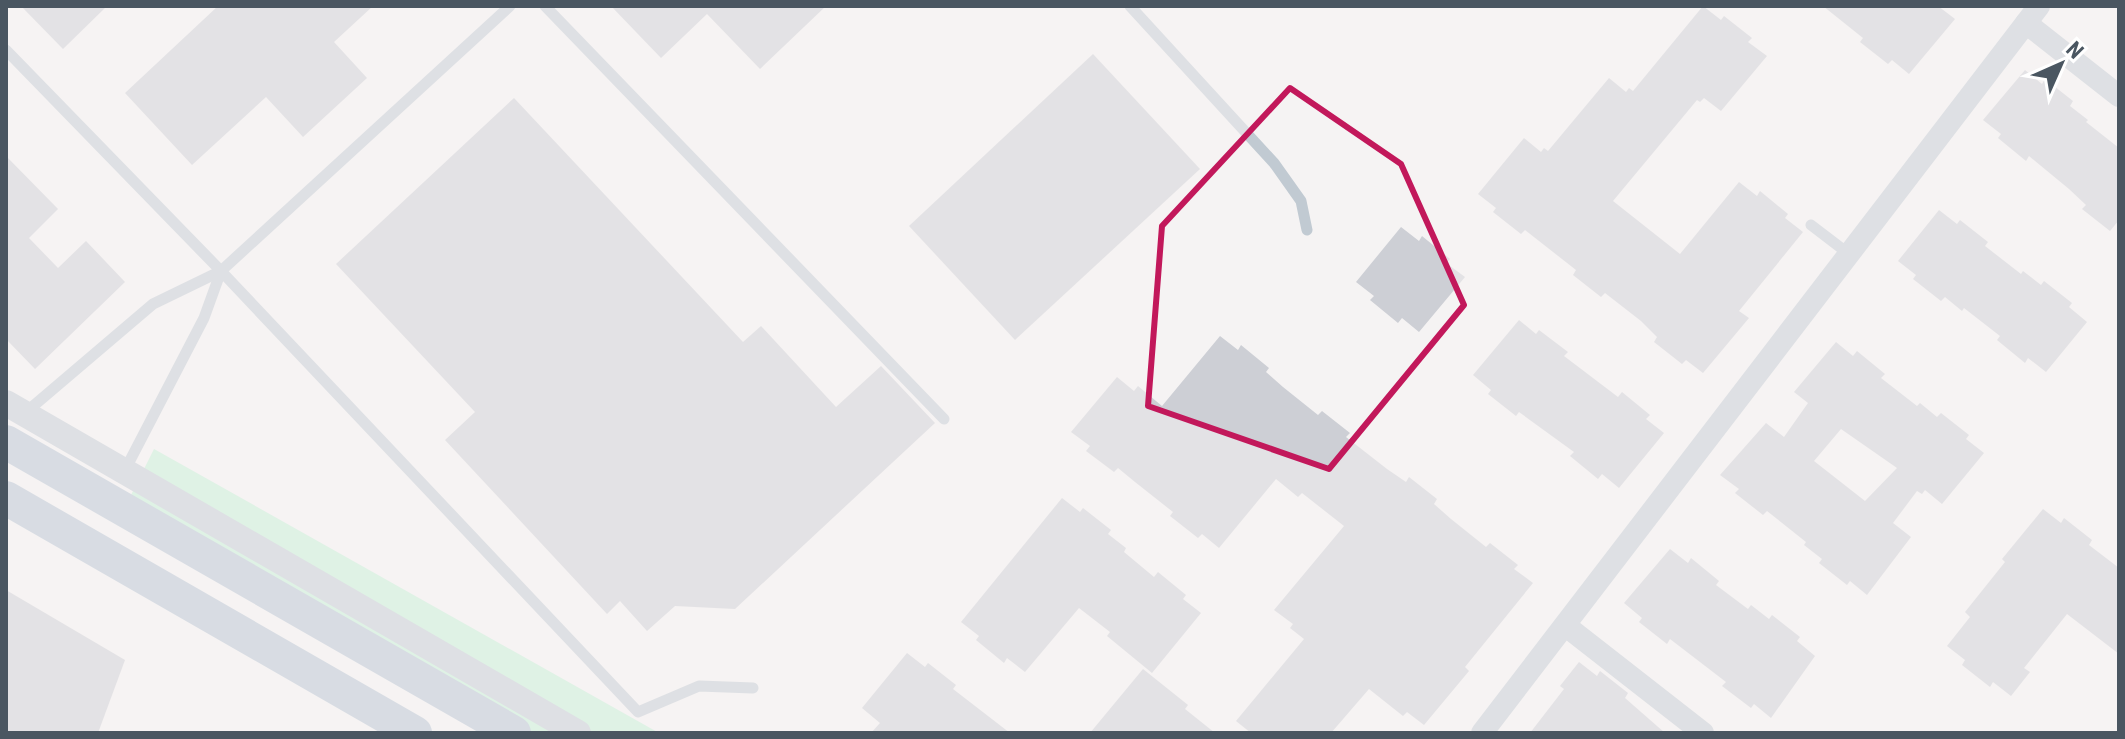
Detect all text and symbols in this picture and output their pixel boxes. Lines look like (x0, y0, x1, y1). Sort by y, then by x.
north arrow (2021, 24, 2101, 104)
text: N (2061, 37, 2088, 64)

